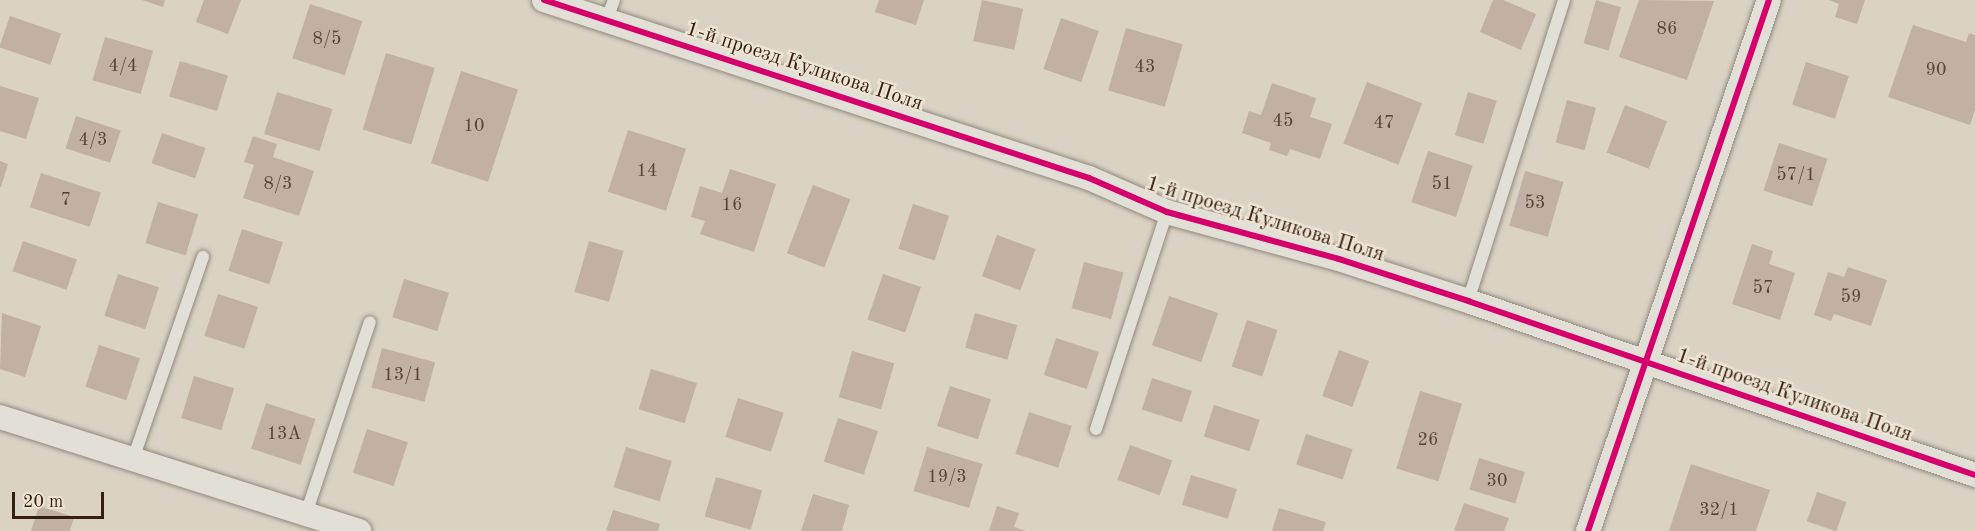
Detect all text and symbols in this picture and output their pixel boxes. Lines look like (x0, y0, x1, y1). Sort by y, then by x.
street label: 1-й проезд Куликова Поля (682, 17, 926, 117)
house number: 86 (1657, 18, 1677, 40)
house number: 8/5 (313, 28, 341, 50)
house number: 4/4 (109, 55, 137, 77)
house number: 43 (1135, 56, 1155, 78)
house number: 90 (1926, 59, 1946, 81)
house number: 45 (1273, 110, 1293, 132)
house number: 47 (1374, 112, 1394, 134)
house number: 10 (464, 115, 484, 137)
house number: 4/3 (79, 129, 107, 151)
house number: 14 (637, 160, 657, 182)
house number: 57/1 (1776, 164, 1816, 186)
street label: 1-й проезд Куликова Поля (1143, 172, 1387, 268)
house number: 8/3 (264, 173, 292, 195)
house number: 51 (1432, 173, 1452, 195)
house number: 7 (61, 189, 71, 211)
house number: 53 (1525, 192, 1545, 214)
house number: 16 (722, 194, 742, 216)
house number: 57 (1753, 277, 1773, 299)
house number: 59 (1841, 286, 1861, 308)
street label: 1-й проезд Куликова Поля (1673, 344, 1915, 448)
house number: 13/1 (383, 364, 423, 386)
house number: 13А (267, 423, 301, 445)
house number: 26 (1418, 429, 1438, 451)
house number: 19/3 (927, 466, 967, 488)
house number: 30 (1487, 470, 1507, 492)
scale bar (15, 480, 106, 518)
text: 20 m (23, 493, 63, 511)
house number: 32/1 (1699, 499, 1739, 521)

